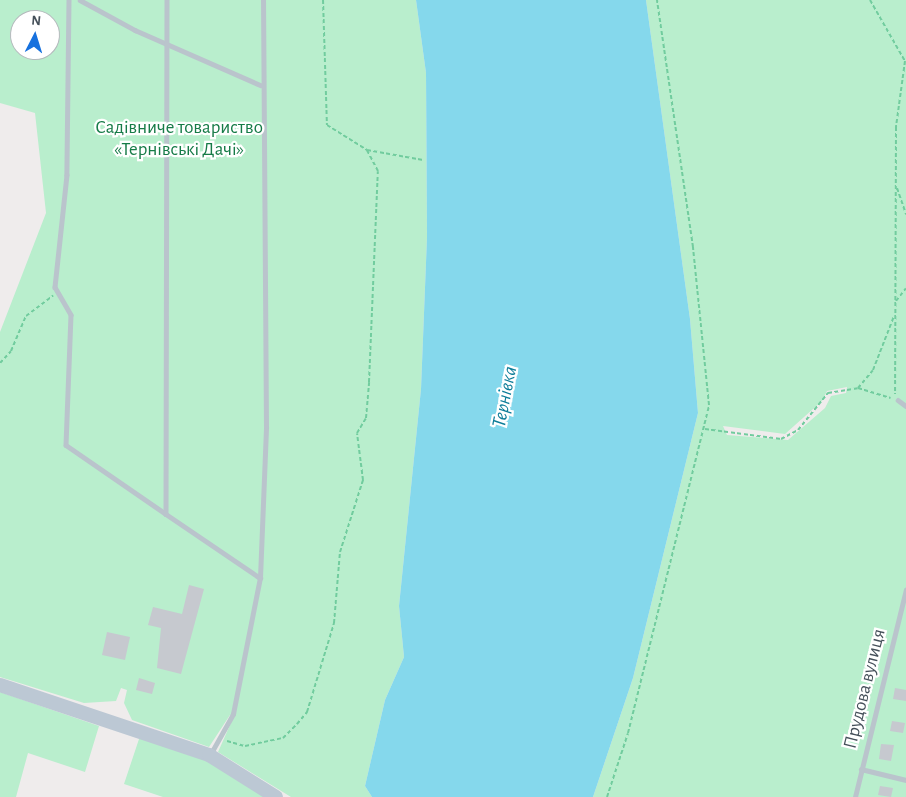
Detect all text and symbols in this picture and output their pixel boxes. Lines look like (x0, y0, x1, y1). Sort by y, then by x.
north arrow (10, 10, 60, 60)
text: N (31, 14, 42, 28)
park label: Садівниче товариство «Тернівські Дачі» (95, 117, 263, 161)
water label: Тернівка (487, 364, 523, 430)
street label: Прудова вулиця (839, 627, 891, 751)

